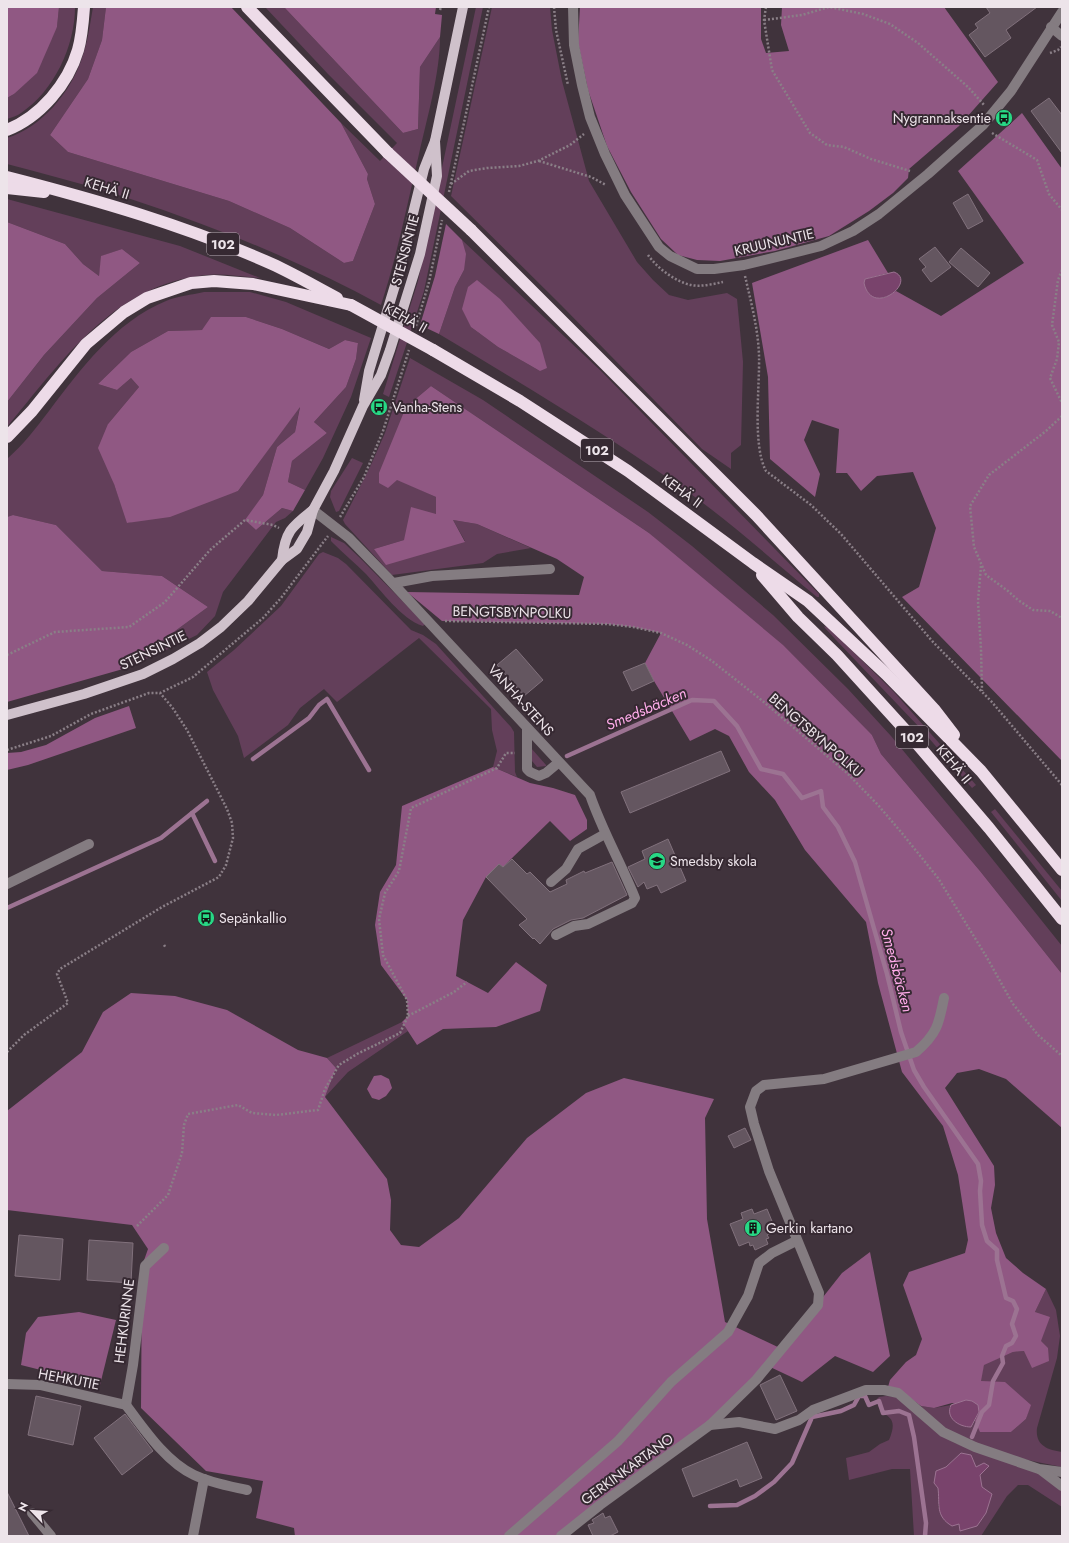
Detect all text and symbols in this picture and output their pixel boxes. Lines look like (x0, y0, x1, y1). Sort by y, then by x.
place label: Nygrannaksentie (893, 108, 991, 128)
bus stop icon: Nygrannaksentie (994, 108, 1014, 128)
street label: KEHÄ II (82, 172, 132, 204)
street label: STENSINTIE (386, 212, 424, 288)
street label: KRUUNUNTIE (732, 223, 816, 261)
road number: 102 (207, 233, 239, 255)
street label: KEHÄ II (381, 298, 431, 338)
bus stop icon: Vanha-Stens (369, 397, 389, 417)
place label: Vanha-Stens (392, 397, 463, 417)
road number: 102 (581, 439, 613, 461)
street label: KEHÄ II (658, 469, 706, 513)
street label: BENGTSBYNPOLKU (452, 601, 572, 623)
street label: STENSINTIE (116, 625, 190, 675)
street label: VANHA-STENS (483, 660, 559, 741)
water label: Smedsbäcken (602, 682, 690, 736)
street label: BENGTSBYNPOLKU (765, 688, 867, 782)
road number: 102 (896, 726, 928, 748)
street label: KEHÄ II (932, 740, 976, 788)
school or university icon: Smedsby skola (647, 851, 667, 871)
place label: Smedsby skola (670, 851, 757, 871)
bus stop icon: Sepänkallio (196, 908, 216, 928)
place label: Sepänkallio (219, 908, 287, 928)
water label: Smedsbäcken (875, 926, 919, 1014)
building icon: Gerkin kartano (743, 1218, 763, 1238)
place label: Gerkin kartano (766, 1218, 853, 1238)
street label: HEHKURINNE (109, 1278, 139, 1364)
street label: HEHKUTIE (37, 1363, 101, 1395)
street label: GERKINKARTANO (577, 1429, 677, 1509)
north arrow (12, 1491, 52, 1531)
text: N (14, 1499, 32, 1514)

